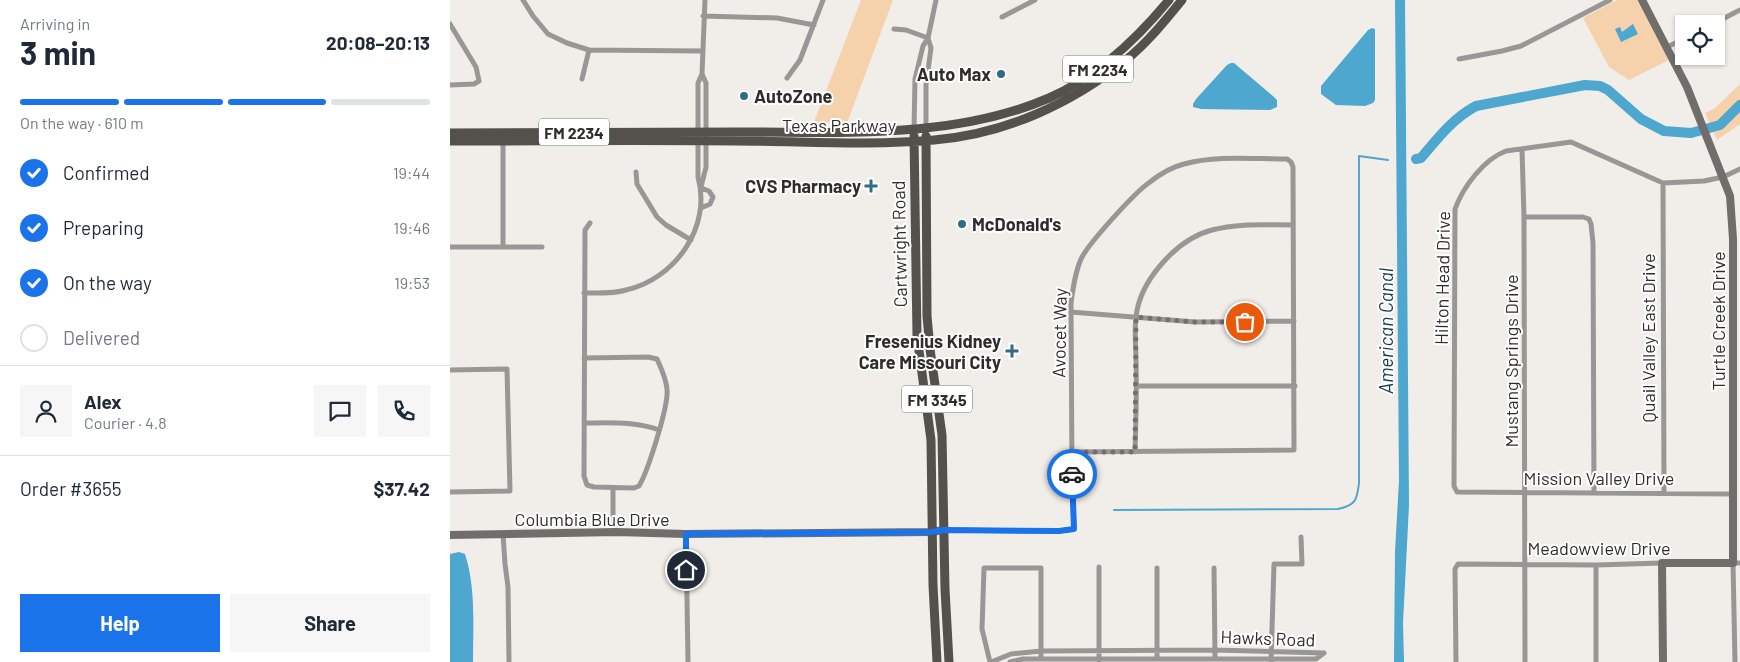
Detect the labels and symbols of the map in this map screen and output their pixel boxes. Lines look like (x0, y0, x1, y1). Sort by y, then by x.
road number: FM 2234 (1063, 56, 1133, 82)
place label: Auto Max (917, 63, 991, 85)
marker: Auto Max (995, 68, 1007, 80)
place label: AutoZone (754, 85, 832, 107)
marker: AutoZone (738, 90, 750, 102)
street label: Texas Parkway (782, 114, 896, 136)
road number: FM 2234 (539, 118, 609, 146)
place label: CVS Pharmacy (745, 175, 861, 197)
marker: CVS Pharmacy (865, 180, 877, 192)
street label: Cartwright Road (887, 180, 911, 308)
street label: Hilton Head Drive (1430, 211, 1454, 345)
place label: McDonald's (972, 213, 1061, 235)
marker: McDonald's (956, 218, 968, 230)
street label: Turtle Creek Drive (1707, 251, 1729, 391)
street label: Quail Valley East Drive (1637, 253, 1659, 423)
water label: American Canal (1374, 267, 1397, 394)
street label: Mustang Springs Drive (1500, 275, 1522, 448)
street label: Avocet Way (1047, 288, 1071, 378)
pin (1224, 301, 1266, 343)
place label: Fresenius Kidney Care Missouri City (859, 330, 1001, 373)
marker: Fresenius Kidney Care Missouri City (1005, 344, 1019, 358)
road number: FM 3345 (902, 386, 972, 412)
courier (1047, 449, 1097, 499)
street label: Mission Valley Drive (1524, 467, 1674, 489)
street label: Columbia Blue Drive (515, 508, 669, 530)
street label: Meadowview Drive (1527, 537, 1671, 559)
pin (665, 549, 707, 591)
street label: Hawks Road (1220, 625, 1316, 651)

